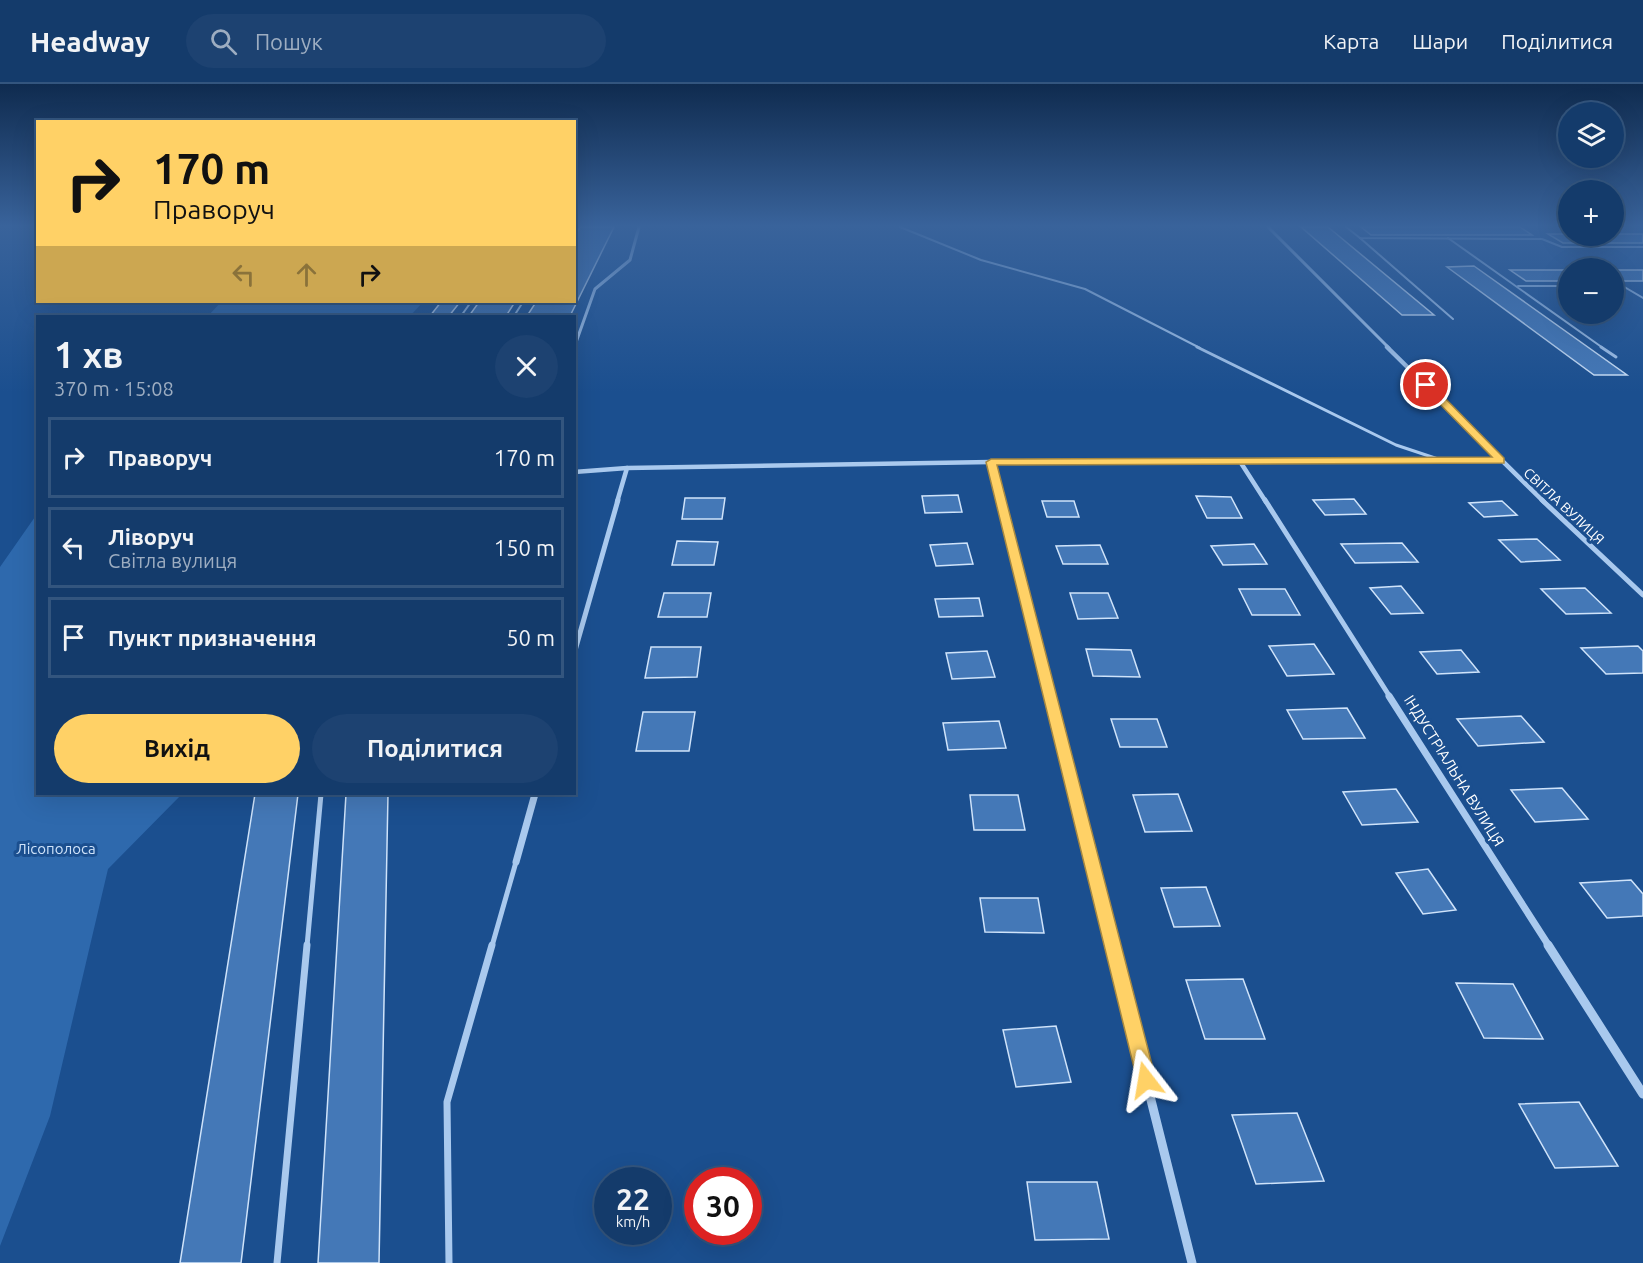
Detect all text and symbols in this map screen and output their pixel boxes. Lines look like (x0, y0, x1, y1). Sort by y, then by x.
search box (186, 14, 606, 68)
icon: search (207, 25, 240, 58)
text: Headway (30, 26, 150, 57)
text: Пошук (255, 29, 323, 54)
text: Карта (1323, 29, 1379, 53)
text: Шари (1412, 29, 1468, 53)
text: Поділитися (1501, 29, 1613, 53)
map controls (1558, 102, 1624, 324)
button: layers (1558, 102, 1624, 168)
icon: right (54, 144, 132, 222)
text: 170 m (153, 145, 270, 192)
button: + (1558, 180, 1624, 246)
text: Праворуч (153, 194, 275, 224)
icon: left (227, 258, 260, 291)
icon: ahead (290, 258, 323, 291)
icon: right (353, 258, 386, 291)
button: − (1558, 258, 1624, 324)
text: 1 хв (54, 334, 123, 375)
button: close (495, 335, 558, 398)
pin (1400, 359, 1451, 410)
icon: arrive (1409, 368, 1442, 401)
text: 370 m · 15:08 (54, 377, 174, 400)
icon: right (57, 441, 90, 474)
text: Праворуч (108, 445, 212, 470)
text: 170 m (494, 445, 555, 470)
street label: СВІТЛА ВУЛИЦЯ (1520, 465, 1608, 547)
text: Ліворуч (108, 524, 194, 549)
icon: left (57, 531, 90, 564)
text: 150 m (494, 535, 555, 560)
text: Світла вулиця (108, 549, 237, 572)
icon: arrive (57, 621, 90, 654)
text: Пункт призначення (108, 625, 317, 650)
text: 50 m (506, 625, 555, 650)
street label: ІНДУСТРІАЛЬНА ВУЛИЦЯ (1401, 692, 1508, 849)
button: Вихід (54, 714, 300, 783)
button: Поділитися (312, 714, 558, 783)
park label: Лісополоса (16, 840, 96, 857)
position arrow (1114, 1048, 1178, 1112)
speed limit sign: 30 (684, 1167, 762, 1245)
text: 22 (616, 1182, 650, 1216)
text: km/h (616, 1213, 650, 1230)

